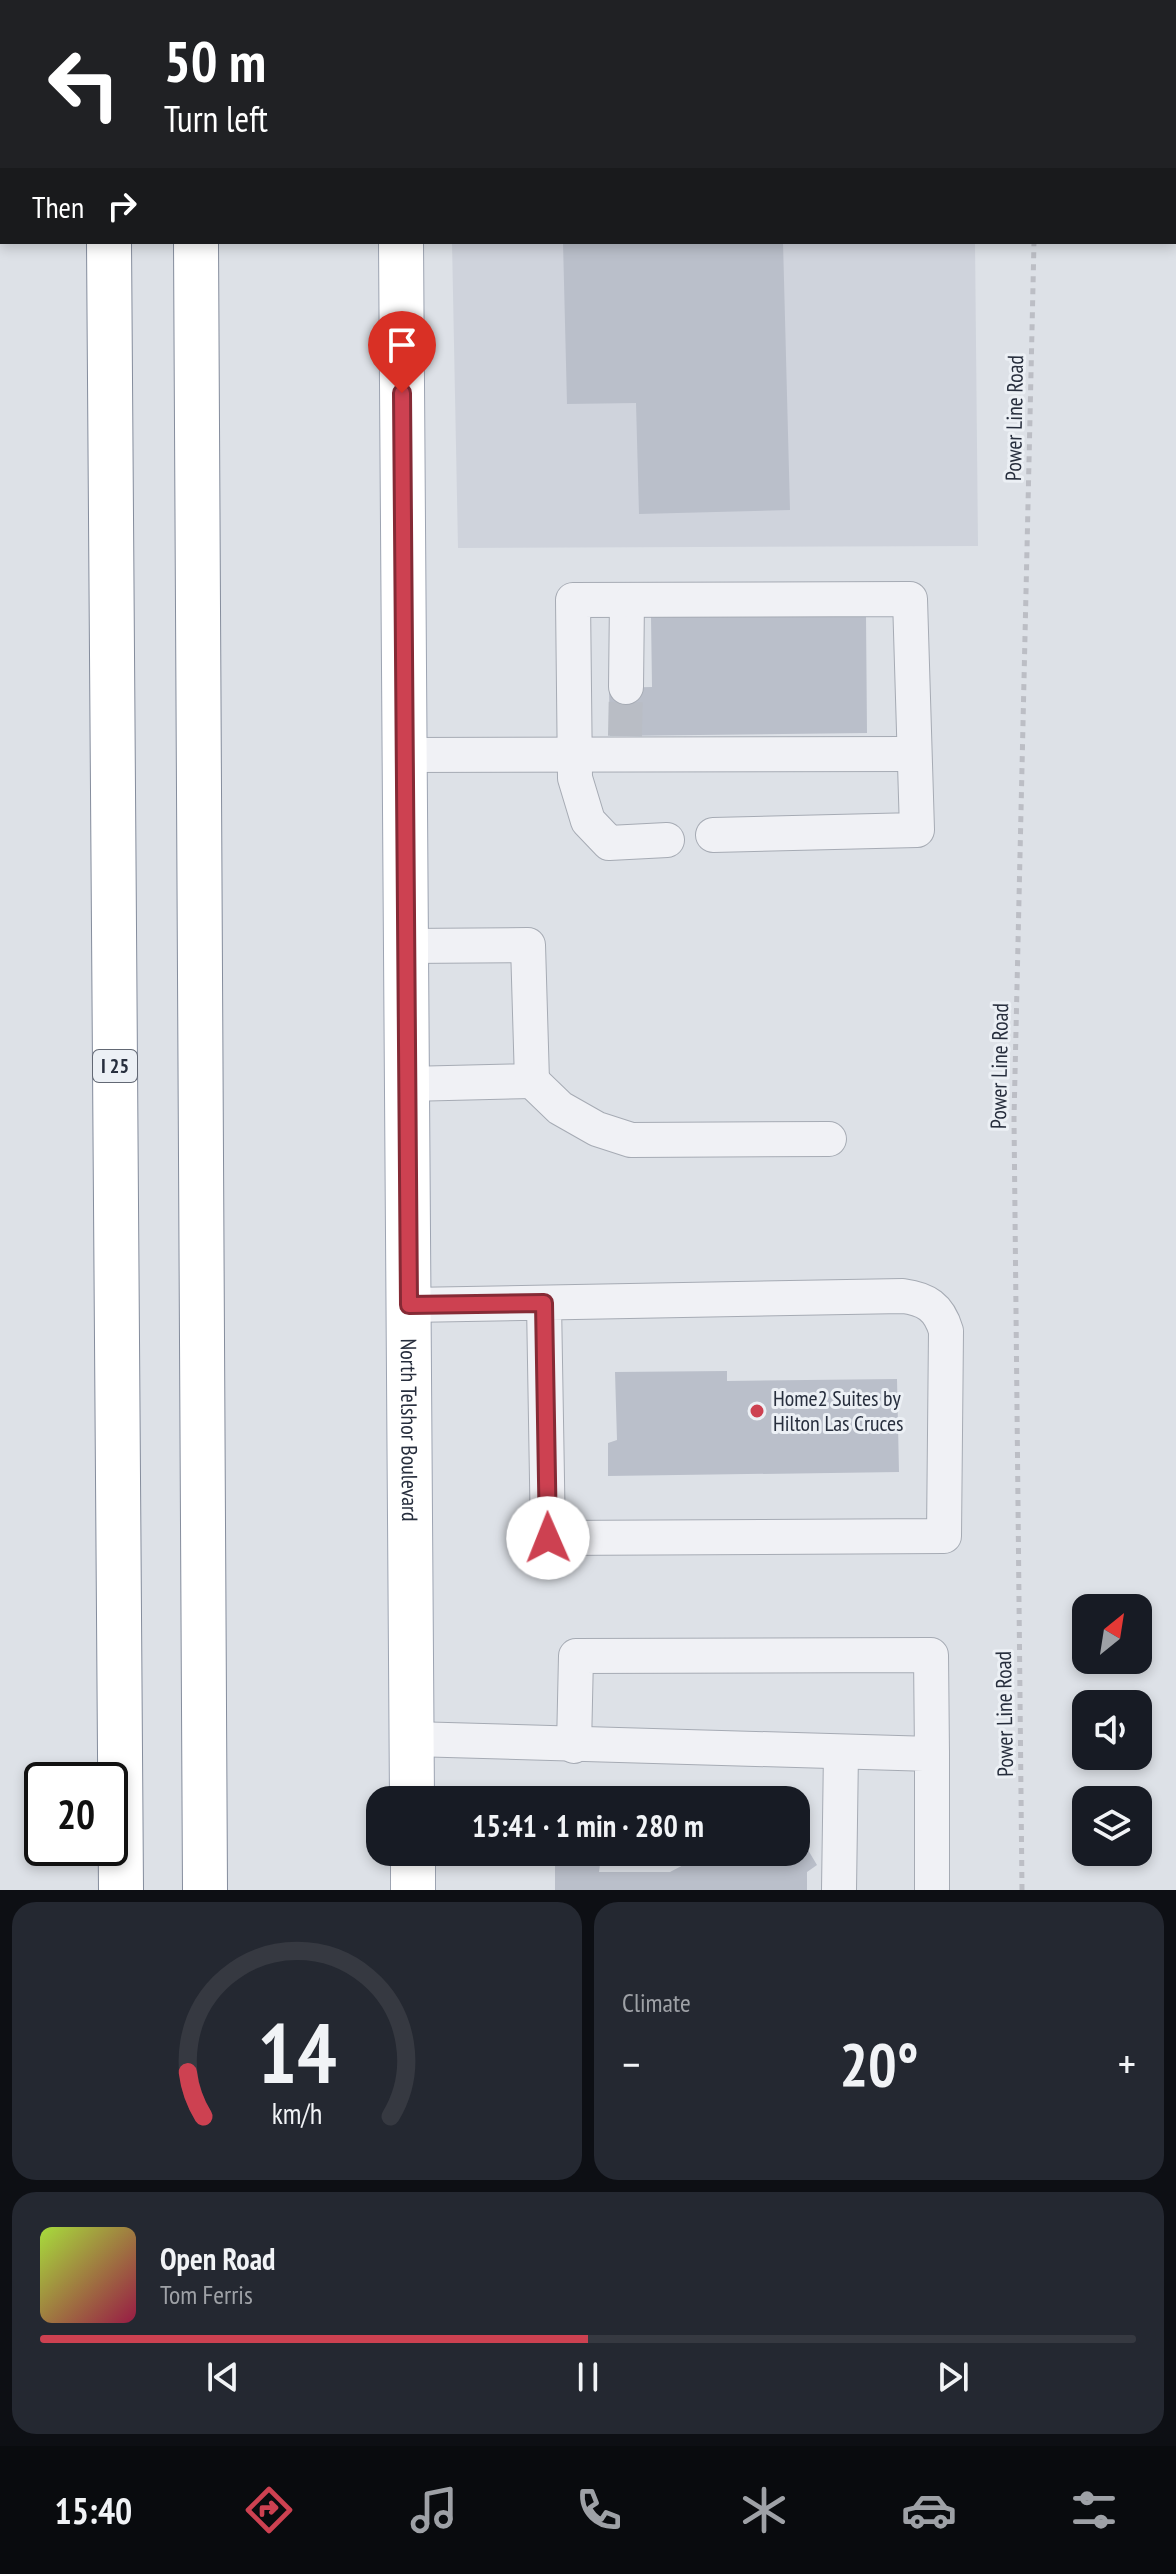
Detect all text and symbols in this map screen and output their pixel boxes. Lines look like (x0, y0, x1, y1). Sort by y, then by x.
text: 50 m (164, 25, 266, 97)
icon: left (32, 32, 136, 136)
text: Turn left (164, 95, 268, 142)
icon: right (100, 184, 144, 228)
text: Then (32, 187, 84, 226)
pin (368, 311, 436, 393)
icon: arrive (380, 323, 424, 367)
street label: Power Line Road (999, 355, 1029, 481)
street label: Power Line Road (984, 1003, 1014, 1129)
road number: I 25 (93, 1050, 137, 1082)
street label: North Telshor Boulevard (395, 1338, 424, 1522)
place label: Home2 Suites by Hilton Las Cruces (773, 1384, 903, 1437)
marker: Home2 Suites by Hilton Las Cruces (748, 1402, 766, 1420)
position arrow (506, 1496, 590, 1580)
north arrow (1072, 1594, 1152, 1674)
map controls (1072, 1594, 1152, 1866)
street label: Power Line Road (989, 1651, 1019, 1777)
button: sound (1072, 1690, 1152, 1770)
speed limit sign: 20 (24, 1762, 128, 1866)
button: layers (1072, 1786, 1152, 1866)
text: 15:41 · 1 min · 280 m (472, 1806, 704, 1845)
text: Climate (622, 1986, 691, 2019)
text: 14 (257, 1998, 337, 2106)
text: 20° (839, 2025, 919, 2103)
text: − (622, 2035, 640, 2092)
text: + (1118, 2035, 1136, 2092)
text: km/h (272, 2095, 322, 2132)
text: Open Road (160, 2239, 275, 2278)
text: Tom Ferris (160, 2278, 253, 2311)
icon: previous (201, 2355, 245, 2399)
icon: pause (566, 2355, 610, 2399)
icon: next (931, 2355, 975, 2399)
icon: directions (241, 2482, 297, 2538)
icon: music (406, 2482, 462, 2538)
icon: phone (571, 2482, 627, 2538)
icon: climate (736, 2482, 792, 2538)
icon: car (901, 2482, 957, 2538)
icon: filters (1066, 2482, 1122, 2538)
text: 15:40 (54, 2487, 132, 2534)

